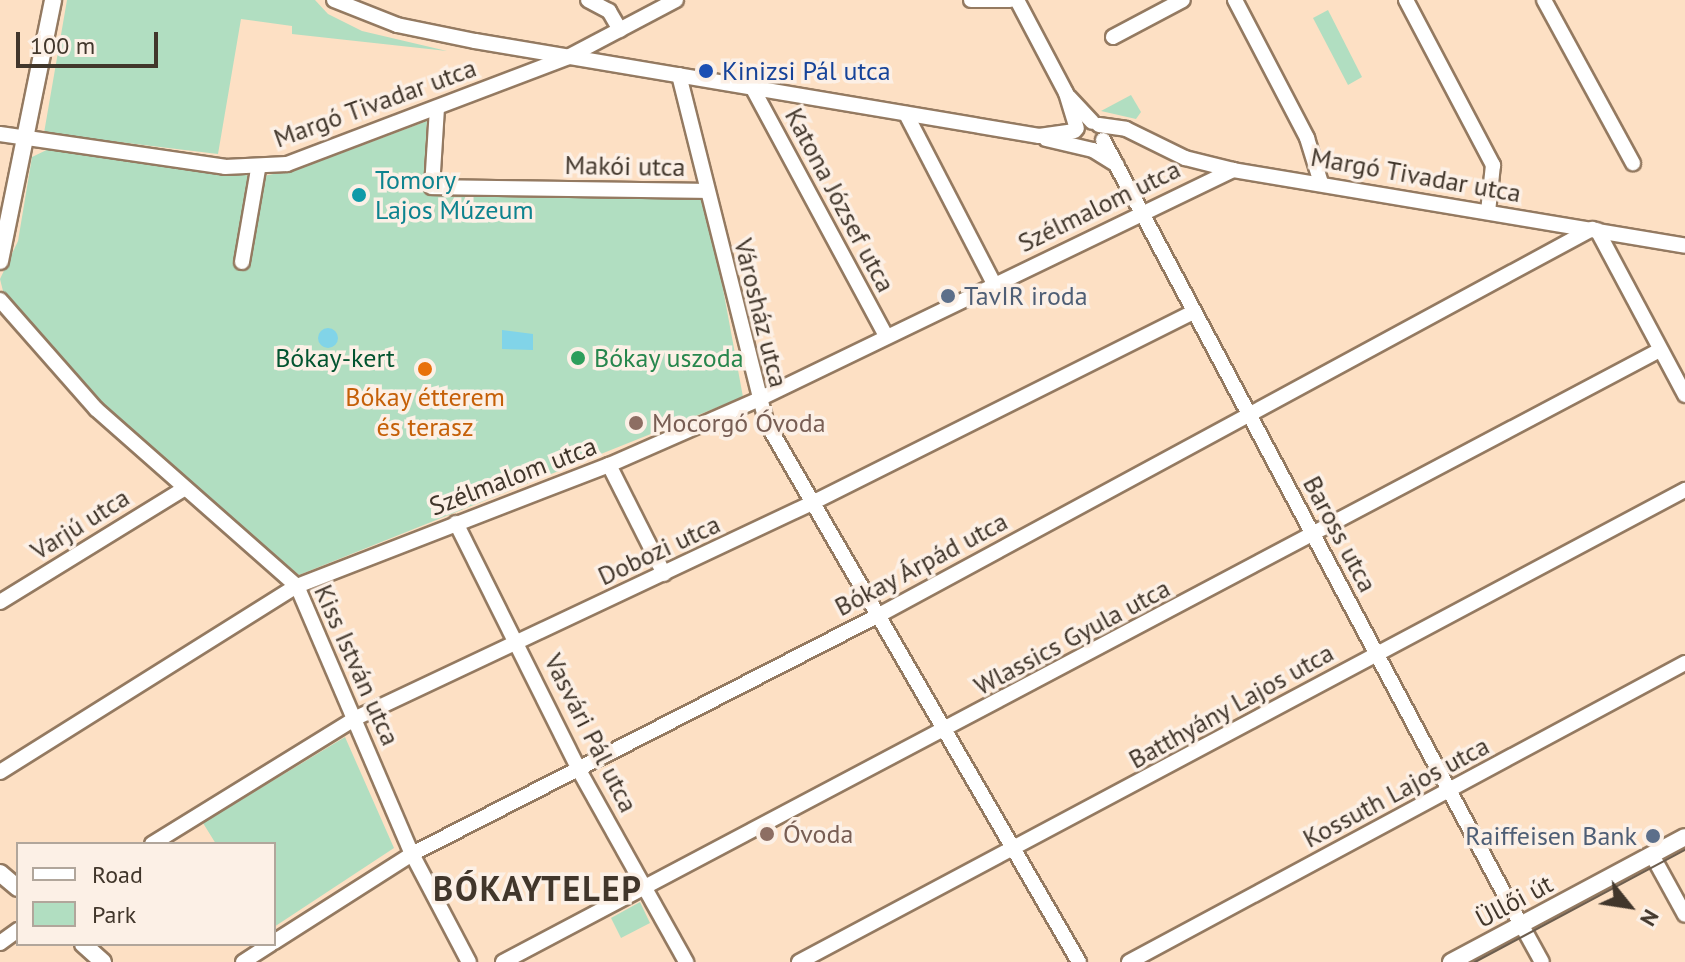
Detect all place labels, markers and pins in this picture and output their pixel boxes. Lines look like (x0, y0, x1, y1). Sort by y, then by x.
place label: Kinizsi Pál utca (722, 55, 891, 87)
marker: Kinizsi Pál utca (697, 62, 715, 80)
place label: Tomory Lajos Múzeum (375, 164, 534, 226)
marker: Tomory Lajos Múzeum (350, 186, 368, 204)
place label: TavIR iroda (964, 280, 1088, 312)
marker: TavIR iroda (939, 287, 957, 305)
place label: Bókay uszoda (594, 342, 745, 374)
marker: Bókay uszoda (569, 349, 587, 367)
marker: Bókay étterem és terasz (416, 360, 434, 378)
place label: Bókay étterem és terasz (345, 381, 505, 442)
place label: Mocorgó Óvoda (652, 407, 826, 439)
marker: Mocorgó Óvoda (627, 414, 645, 432)
place label: Óvoda (783, 818, 853, 850)
place label: Raiffeisen Bank (1465, 820, 1637, 852)
marker: Óvoda (758, 825, 776, 843)
marker: Raiffeisen Bank (1644, 827, 1662, 845)

